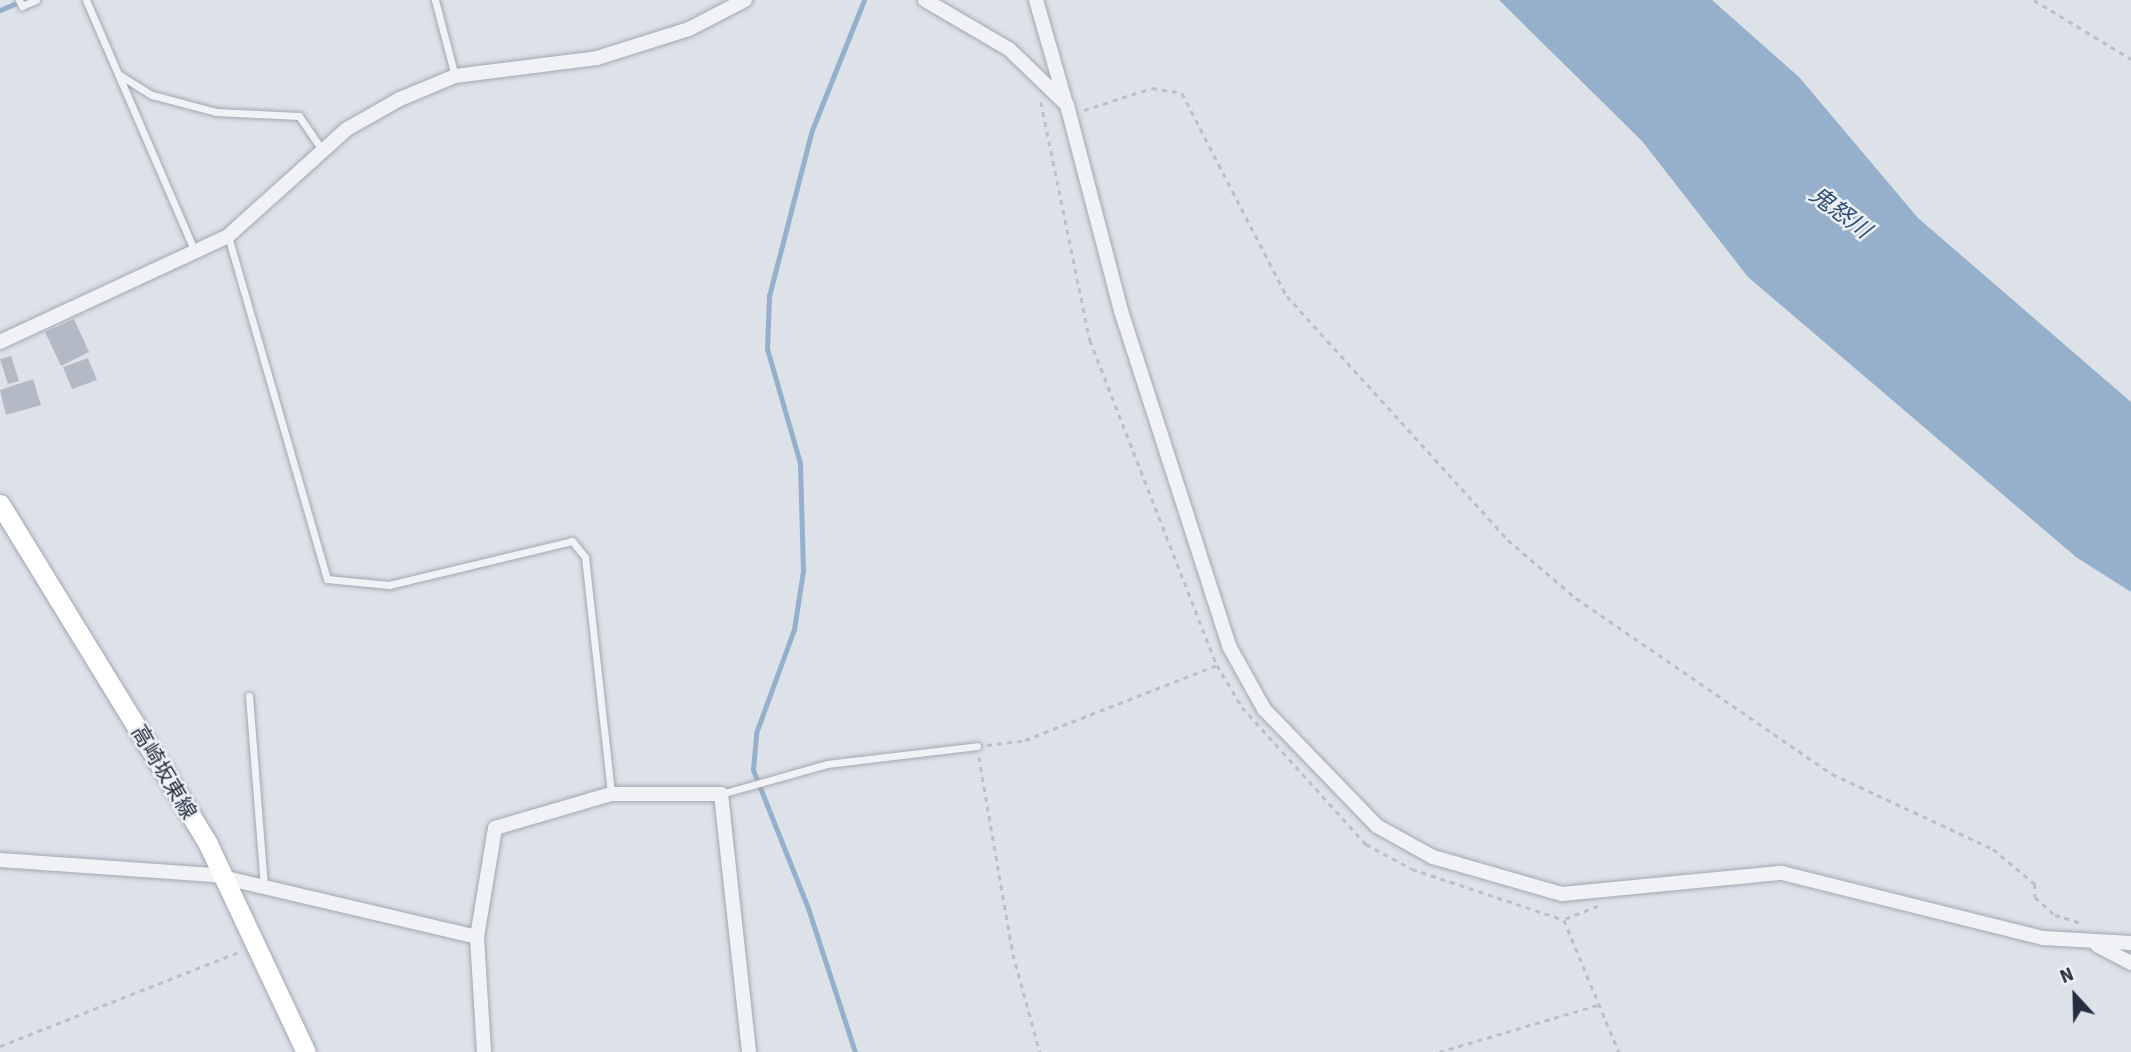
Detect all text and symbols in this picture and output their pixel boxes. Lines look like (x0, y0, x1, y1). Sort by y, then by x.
water label: 鬼怒川 (1804, 181, 1876, 245)
street label: 高崎坂東線 (126, 721, 202, 823)
north arrow (2040, 961, 2110, 1031)
text: N (2056, 961, 2078, 991)

